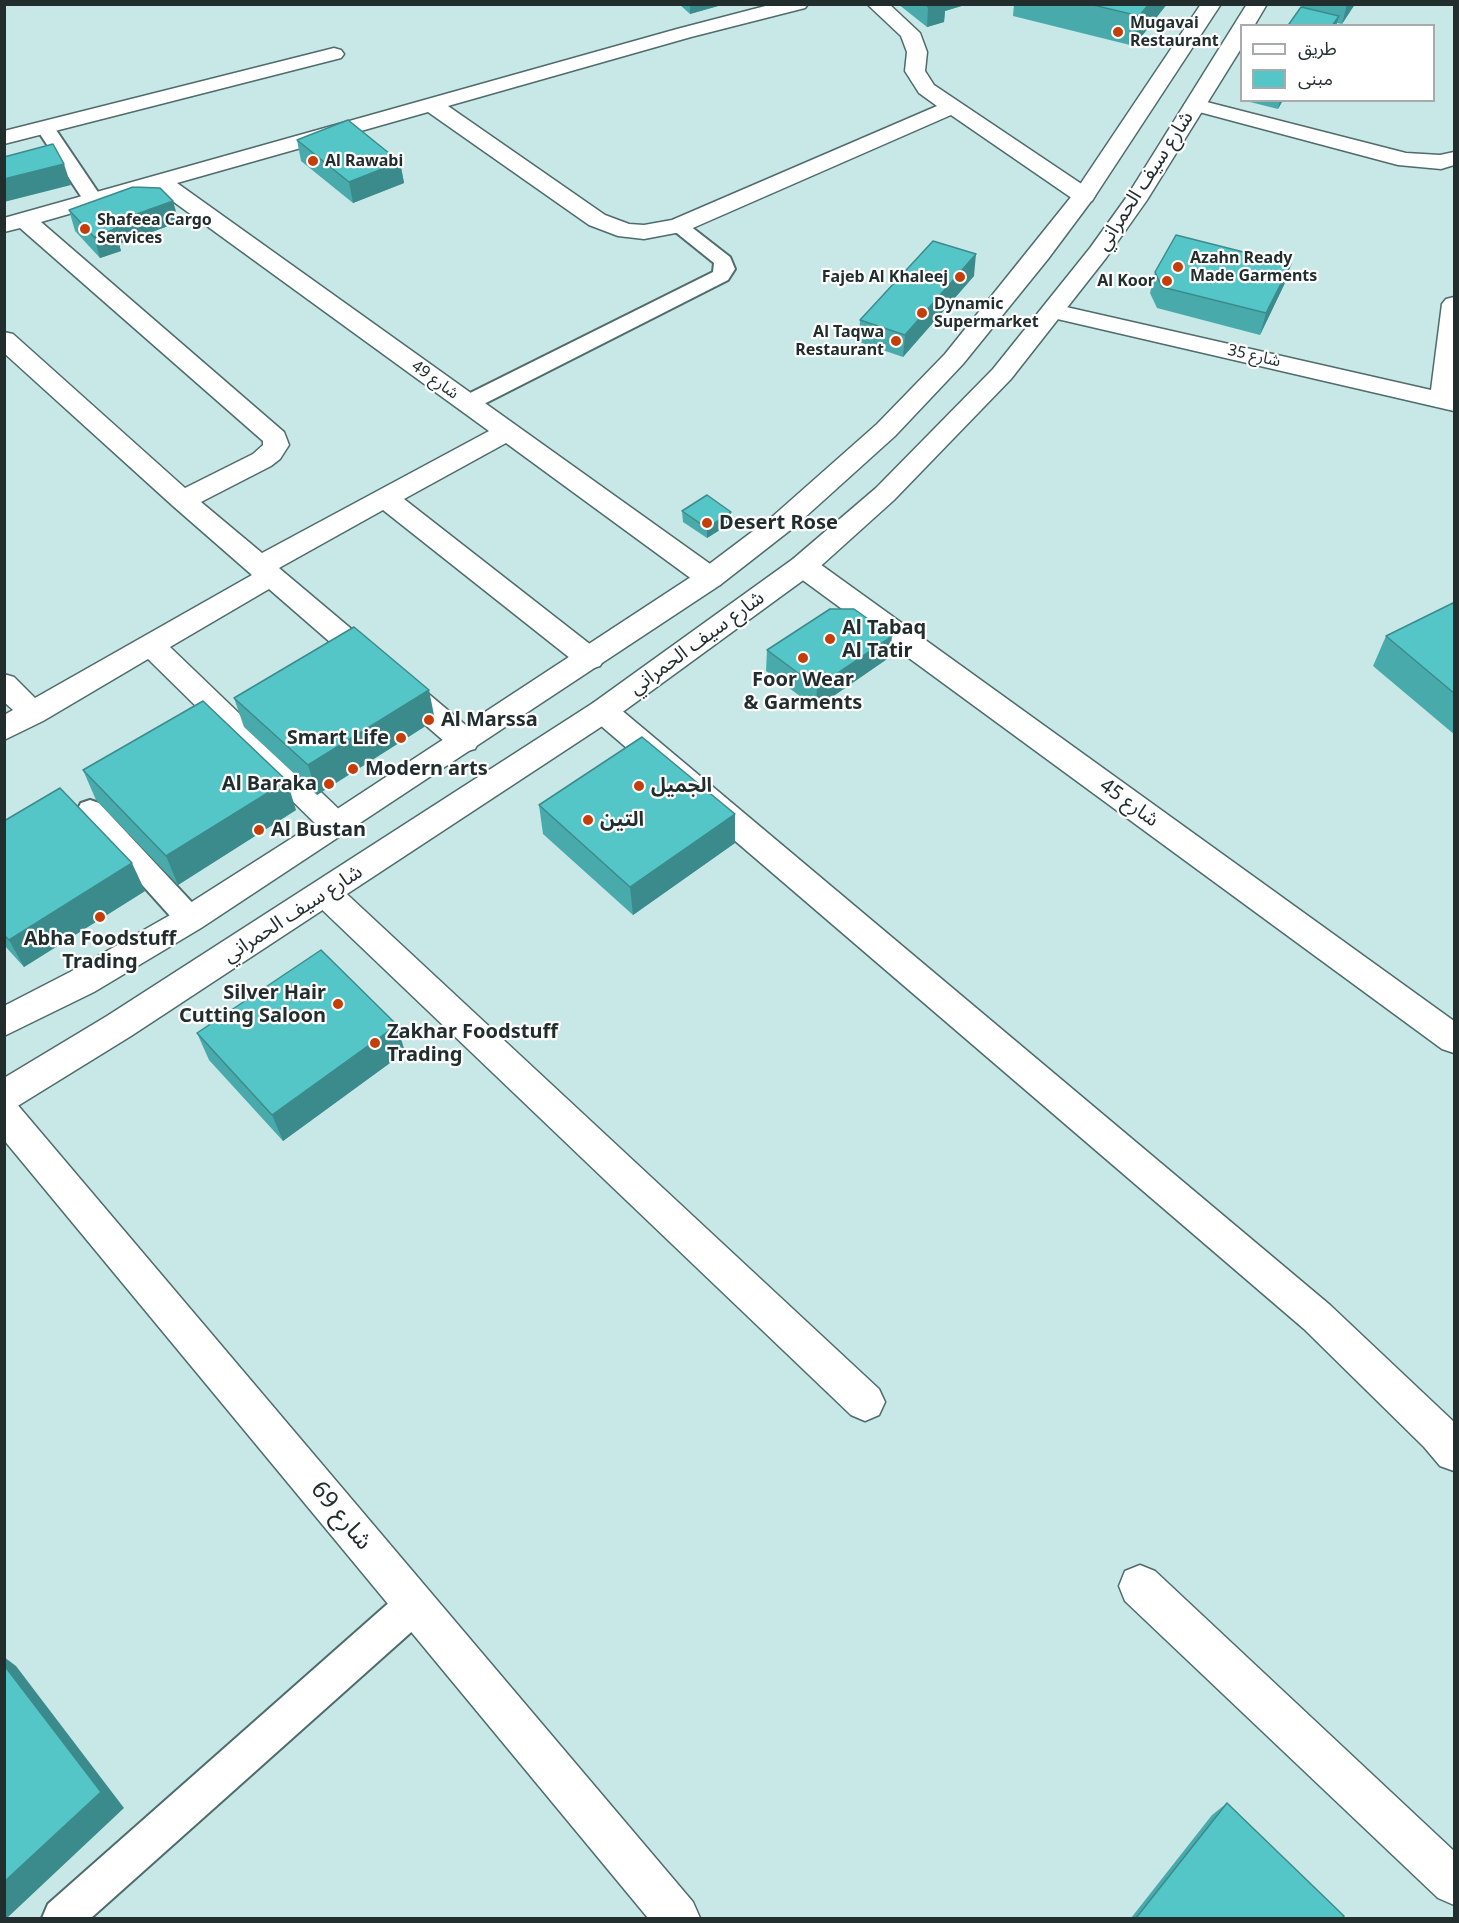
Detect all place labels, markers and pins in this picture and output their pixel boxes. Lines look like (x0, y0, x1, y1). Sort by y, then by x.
place label: Mugavai Restaurant (1130, 13, 1219, 51)
marker: Mugavai Restaurant (1111, 25, 1125, 39)
place label: Al Rawabi (325, 151, 403, 171)
marker: Al Rawabi (306, 154, 320, 168)
place label: Shafeea Cargo Services (97, 210, 212, 248)
marker: Shafeea Cargo Services (78, 222, 92, 236)
place label: Azahn Ready Made Garments (1190, 248, 1317, 286)
marker: Azahn Ready Made Garments (1171, 260, 1185, 274)
place label: Fajeb Al Khaleej (822, 267, 948, 287)
marker: Fajeb Al Khaleej (953, 270, 967, 284)
place label: Al Koor (1097, 271, 1155, 291)
marker: Al Koor (1160, 274, 1174, 288)
place label: Dynamic Supermarket (934, 294, 1039, 332)
marker: Dynamic Supermarket (915, 306, 929, 320)
place label: Al Taqwa Restaurant (795, 322, 884, 360)
marker: Al Taqwa Restaurant (889, 334, 903, 348)
place label: Desert Rose (719, 511, 838, 535)
marker: Desert Rose (700, 516, 714, 530)
place label: Al Tabaq Al Tatir (842, 616, 926, 663)
marker: Al Tabaq Al Tatir (823, 632, 837, 646)
marker: Foor Wear & Garments (796, 651, 810, 665)
place label: Foor Wear & Garments (744, 668, 862, 715)
place label: Al Marssa (441, 708, 538, 732)
marker: Al Marssa (422, 713, 436, 727)
place label: Smart Life (287, 726, 389, 750)
marker: Smart Life (394, 731, 408, 745)
place label: Modern arts (365, 757, 488, 781)
marker: Modern arts (346, 762, 360, 776)
place label: Al Baraka (222, 772, 317, 796)
place label: الجميل (651, 774, 712, 798)
marker: Al Baraka (322, 777, 336, 791)
marker: الجميل (632, 779, 646, 793)
place label: التين (600, 808, 644, 832)
marker: التين (581, 813, 595, 827)
place label: Al Bustan (271, 818, 366, 842)
marker: Al Bustan (252, 823, 266, 837)
marker: Abha Foodstuff Trading (93, 910, 107, 924)
place label: Abha Foodstuff Trading (24, 927, 176, 974)
place label: Silver Hair Cutting Saloon (179, 981, 326, 1028)
marker: Silver Hair Cutting Saloon (331, 997, 345, 1011)
place label: Zakhar Foodstuff Trading (387, 1020, 558, 1067)
marker: Zakhar Foodstuff Trading (368, 1036, 382, 1050)

